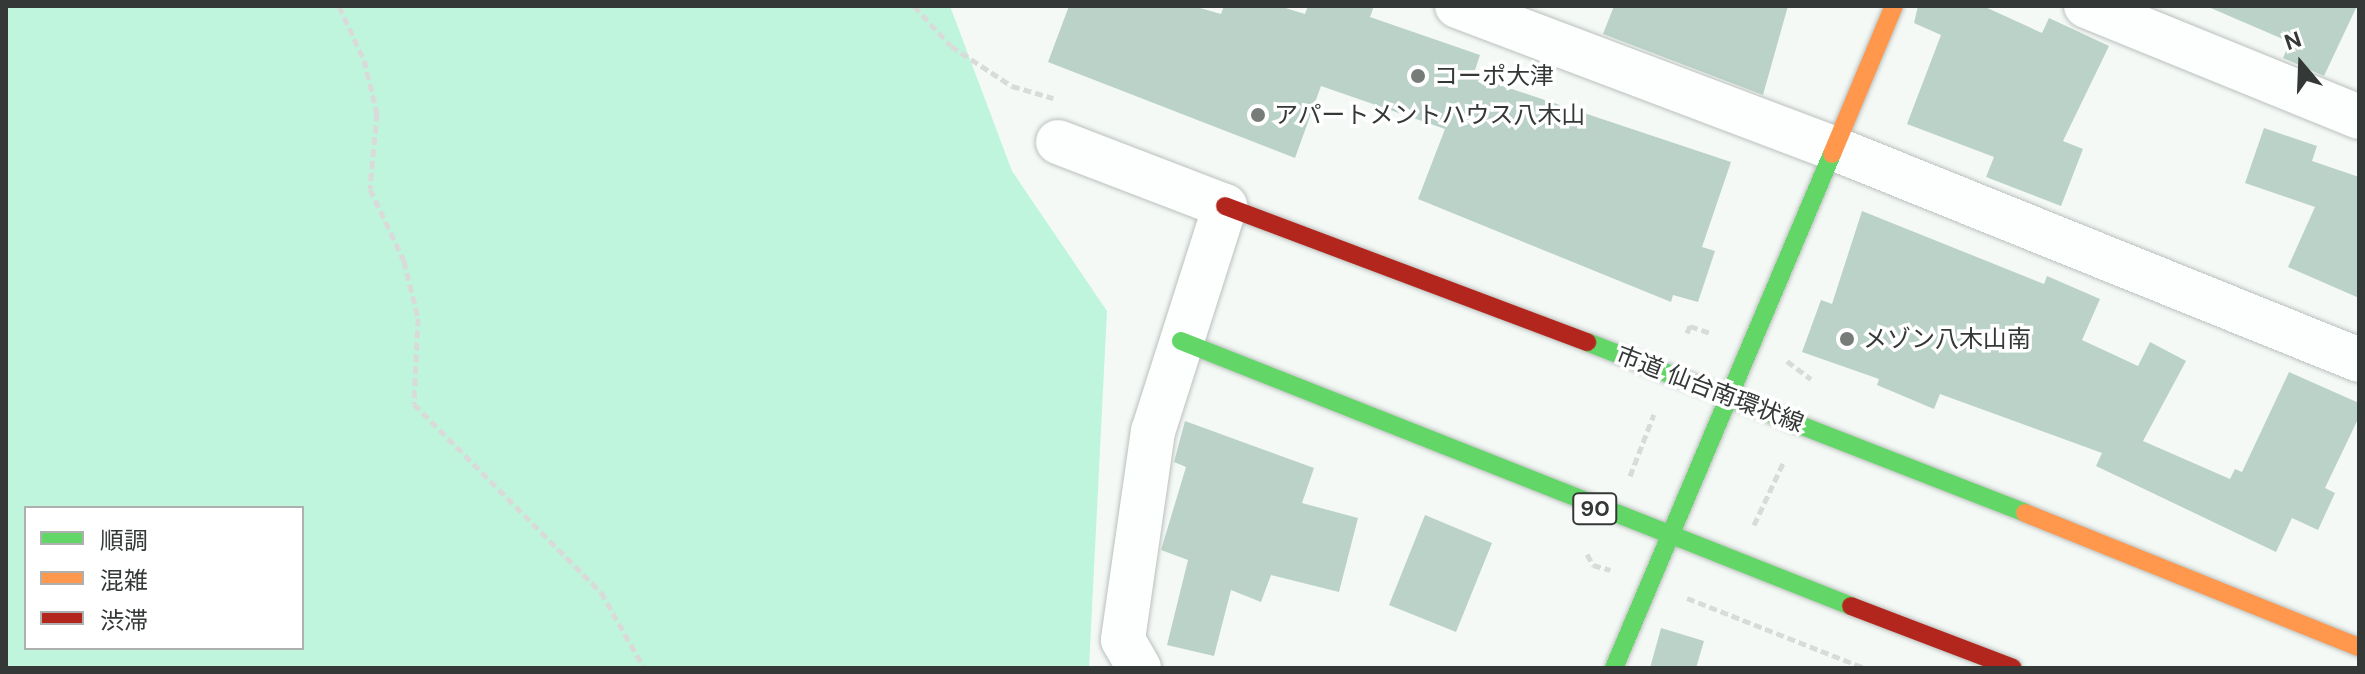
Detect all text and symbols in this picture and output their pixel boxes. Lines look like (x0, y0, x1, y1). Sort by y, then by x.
north arrow (2261, 24, 2341, 104)
text: N (2281, 25, 2305, 57)
place label: コーポ大津 (1434, 62, 1554, 90)
marker: コーポ大津 (1409, 67, 1427, 85)
place label: アパートメントハウス八木山 (1274, 101, 1586, 129)
marker: アパートメントハウス八木山 (1249, 106, 1267, 124)
place label: メゾン八木山南 (1863, 325, 2031, 353)
marker: メゾン八木山南 (1838, 330, 1856, 348)
street label: 市道 仙台南環状線 (1612, 340, 1808, 438)
road number: 90 (1571, 491, 1619, 527)
legend (24, 506, 304, 650)
text: 順調 (100, 525, 148, 556)
text: 混雑 (100, 565, 148, 596)
text: 渋滞 (100, 605, 148, 636)

